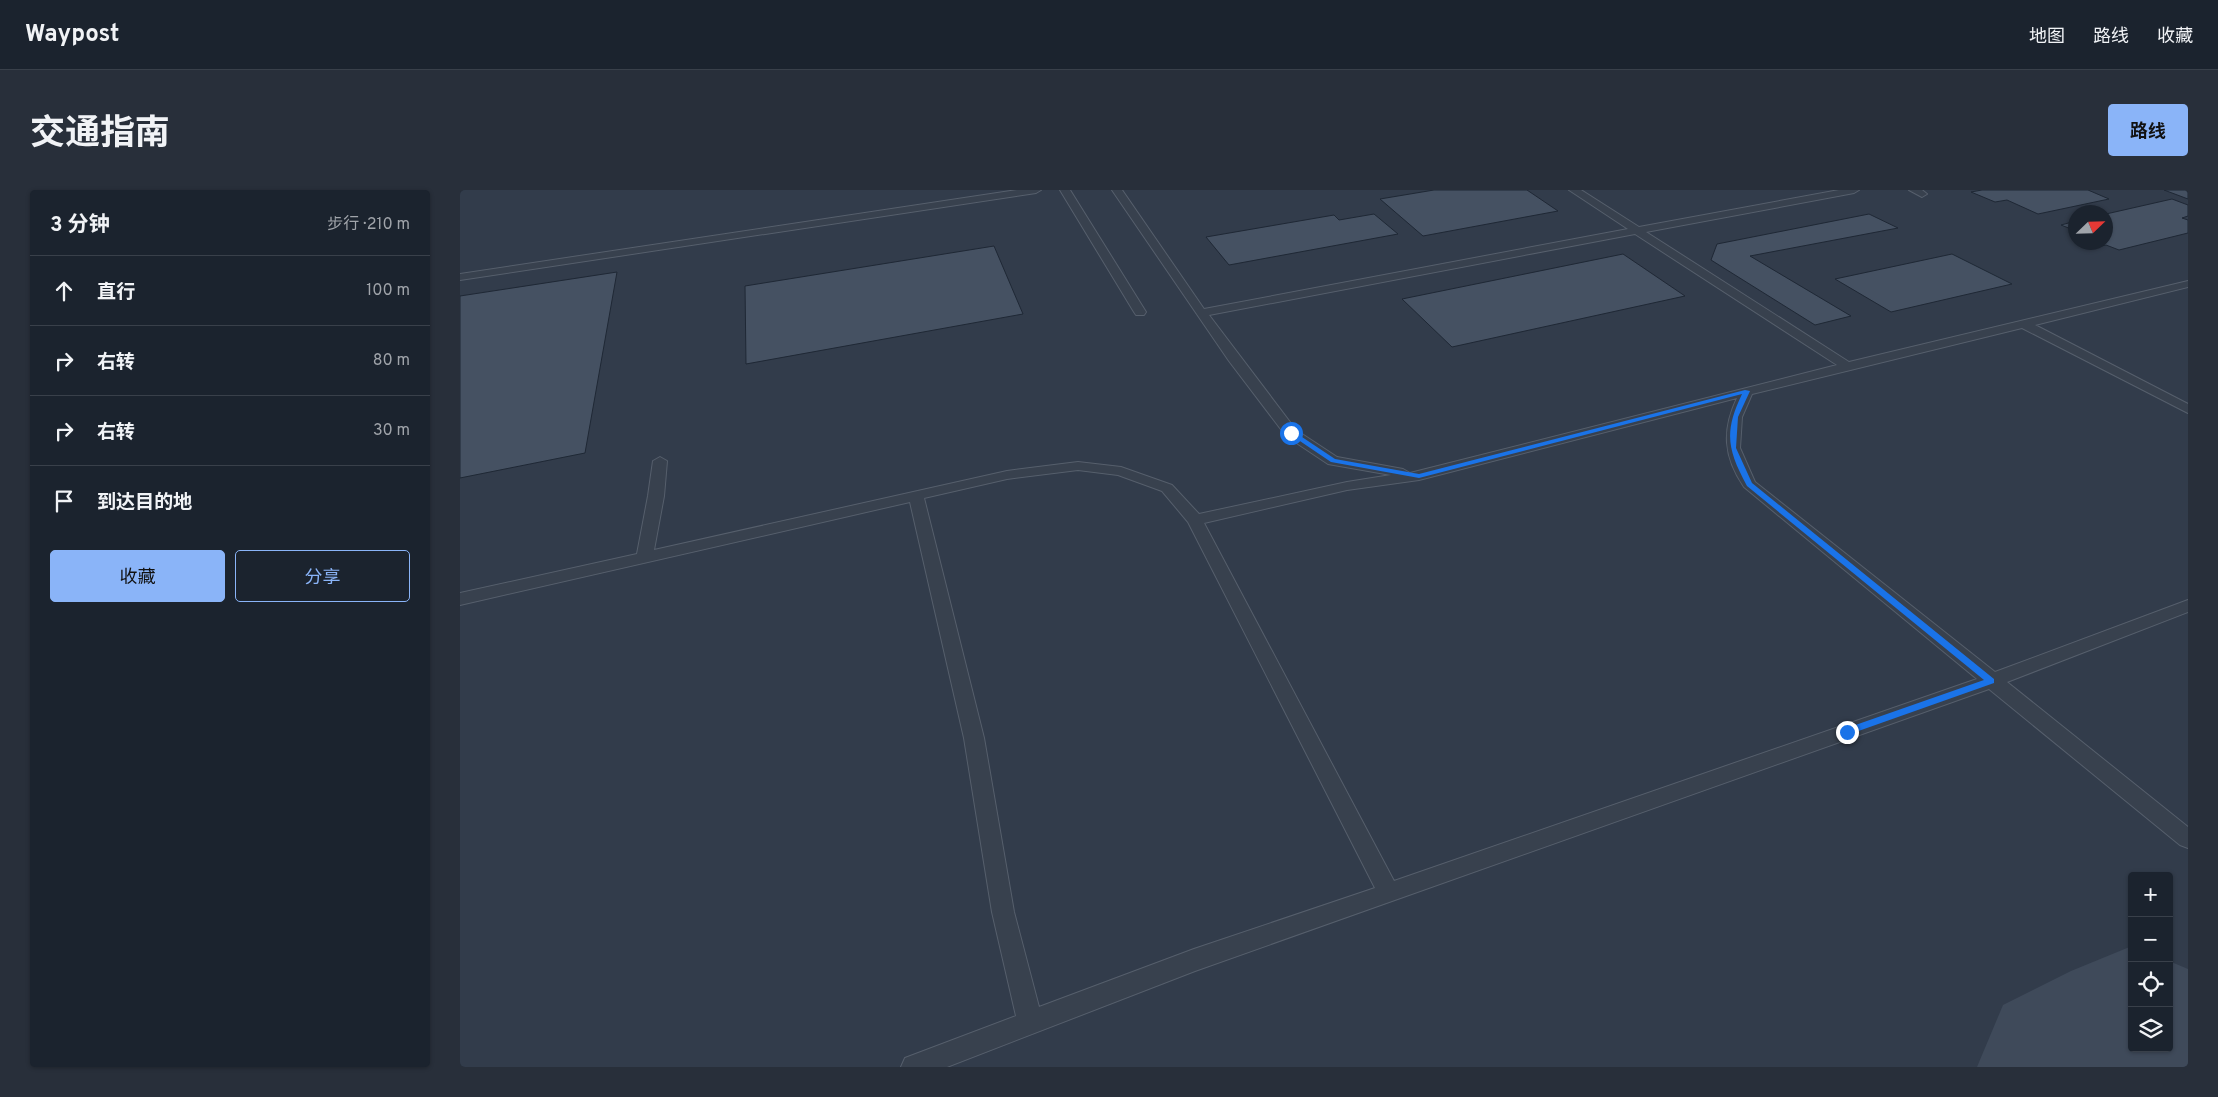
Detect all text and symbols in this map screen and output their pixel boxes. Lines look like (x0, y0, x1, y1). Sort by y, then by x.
text: Waypost (25, 20, 119, 50)
text: 地图 (2029, 26, 2065, 49)
text: 路线 (2093, 26, 2129, 49)
text: 收藏 (2157, 26, 2193, 49)
button: 路线 (2108, 104, 2188, 156)
text: 交通指南 (30, 113, 170, 157)
north arrow (2068, 205, 2113, 250)
text: 3 分钟 (50, 212, 110, 239)
text: 步行 · 210 m (327, 215, 410, 235)
icon: ahead (50, 277, 78, 305)
text: 直行 (97, 281, 135, 305)
text: 100 m (366, 281, 410, 301)
icon: right (50, 347, 78, 375)
text: 右转 (97, 351, 135, 375)
text: 80 m (373, 351, 410, 371)
icon: right (50, 417, 78, 445)
text: 右转 (97, 421, 135, 445)
text: 30 m (373, 421, 410, 441)
route start (1280, 422, 1303, 445)
icon: arrive (50, 487, 78, 515)
text: 到达目的地 (97, 491, 192, 515)
button: 收藏 (50, 550, 225, 602)
button: 分享 (235, 550, 410, 602)
route end (1836, 721, 1859, 744)
map controls (2128, 872, 2173, 1052)
button: + (2128, 872, 2173, 917)
button: − (2128, 917, 2173, 962)
button: locate (2128, 962, 2173, 1007)
button: layers (2128, 1007, 2173, 1052)

